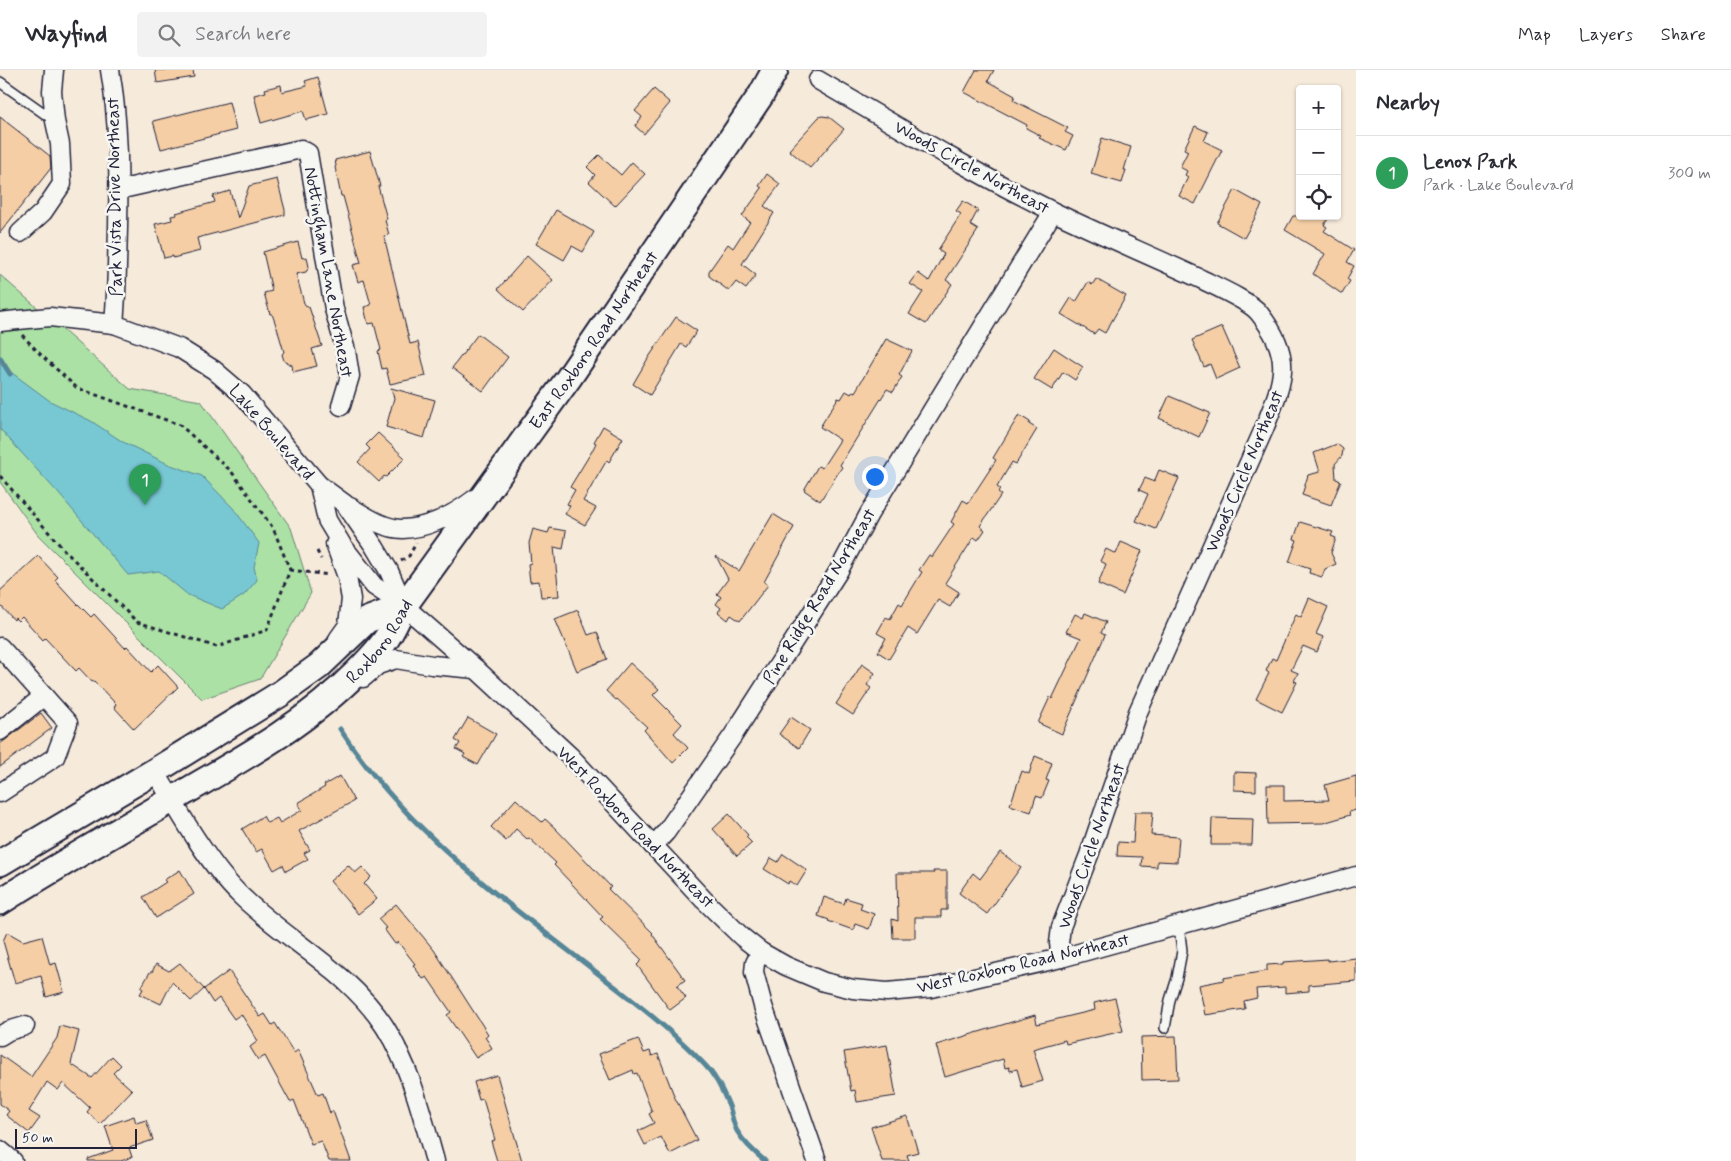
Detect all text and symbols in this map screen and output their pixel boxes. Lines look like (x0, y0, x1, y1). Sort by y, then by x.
search box (137, 12, 487, 57)
text: Wayfind (25, 19, 107, 50)
icon: search (155, 21, 183, 49)
text: Search here (195, 22, 291, 47)
text: Map (1518, 23, 1551, 47)
text: Layers (1579, 23, 1633, 47)
text: Share (1661, 23, 1706, 47)
map controls (1296, 85, 1341, 220)
button: + (1296, 85, 1341, 130)
text: Nearby (1376, 89, 1440, 117)
street label: Park Vista Drive Northeast (101, 97, 129, 297)
street label: Woods Circle Northeast (890, 115, 1054, 221)
button: − (1296, 130, 1341, 175)
text: Lenox Park (1423, 150, 1517, 175)
text: 1 (1388, 163, 1396, 184)
text: 300 m (1668, 163, 1711, 184)
street label: Nottingham Lane Northeast (296, 165, 358, 380)
button: locate (1296, 175, 1341, 220)
text: Park · Lake Boulevard (1423, 175, 1574, 196)
street label: East Roxboro Road Northeast (524, 246, 665, 435)
street label: Lake Boulevard (223, 380, 320, 486)
street label: Woods Circle Northeast (1200, 386, 1290, 556)
pin: 1 (129, 464, 161, 505)
your location (862, 464, 888, 490)
street label: Pine Ridge Road Northeast (758, 504, 884, 690)
street label: Roxboro Road (341, 594, 418, 689)
street label: West Roxboro Road Northeast (551, 741, 720, 915)
street label: Woods Circle Northeast (1052, 760, 1132, 932)
street label: West Roxboro Road Northeast (915, 928, 1132, 1000)
scale bar (15, 1126, 138, 1149)
text: 50 m (22, 1129, 53, 1147)

